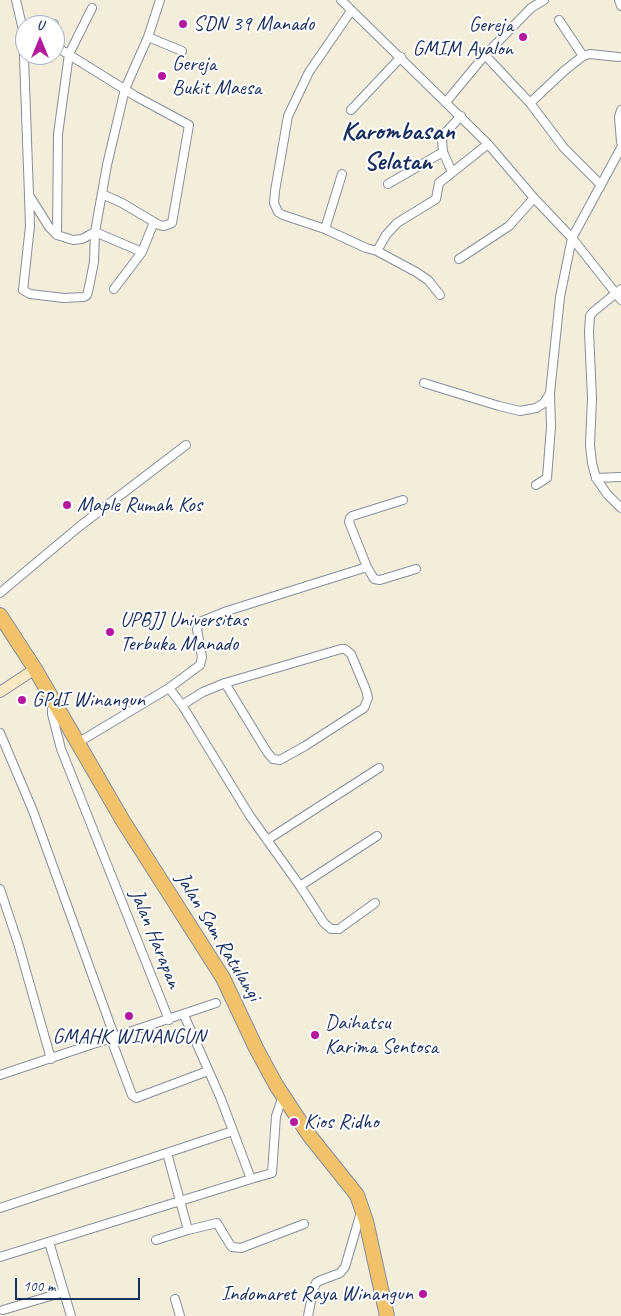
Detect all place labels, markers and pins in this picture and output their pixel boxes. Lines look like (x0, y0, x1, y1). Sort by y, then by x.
place label: SDN 39 Manado (193, 11, 314, 37)
place label: Gereja GMIM Ayalon (412, 12, 513, 62)
marker: SDN 39 Manado (177, 18, 189, 30)
marker: Gereja GMIM Ayalon (517, 31, 529, 43)
place label: Gereja Bukit Maesa (172, 51, 261, 101)
marker: Gereja Bukit Maesa (156, 70, 168, 82)
place label: Maple Rumah Kos (77, 492, 202, 518)
marker: Maple Rumah Kos (61, 499, 73, 511)
place label: UPBJJ Universitas Terbuka Manado (120, 607, 248, 657)
marker: UPBJJ Universitas Terbuka Manado (104, 626, 116, 638)
place label: GPdI Winangun (32, 687, 145, 713)
marker: GPdI Winangun (16, 694, 28, 706)
marker: GMAHK WINANGUN (123, 1010, 135, 1022)
place label: Daihatsu Karima Sentosa (325, 1010, 438, 1060)
place label: GMAHK WINANGUN (53, 1024, 205, 1050)
marker: Daihatsu Karima Sentosa (309, 1029, 321, 1041)
place label: Kios Ridho (304, 1109, 379, 1135)
marker: Kios Ridho (288, 1116, 300, 1128)
place label: Indomaret Raya Winangun (221, 1281, 413, 1307)
marker: Indomaret Raya Winangun (417, 1288, 429, 1300)

